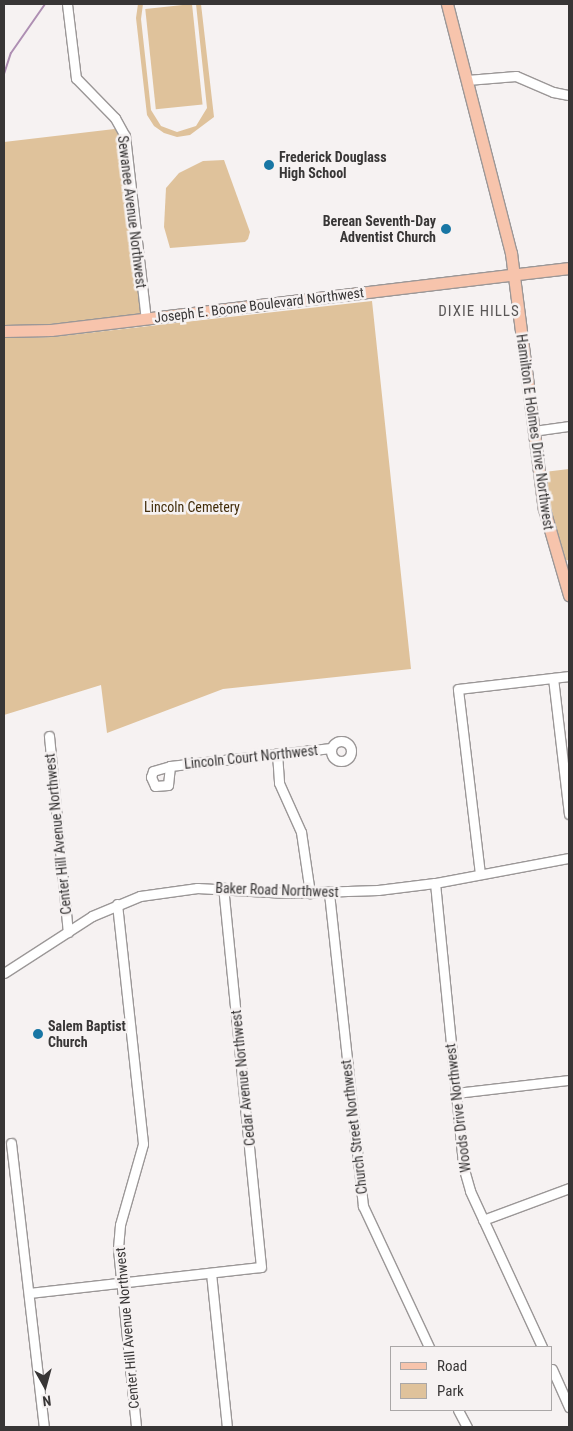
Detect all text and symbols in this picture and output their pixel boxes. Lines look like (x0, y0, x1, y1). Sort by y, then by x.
street label: Sewanee Avenue Northwest (114, 135, 150, 289)
place label: Frederick Douglass High School (279, 149, 386, 182)
marker: Frederick Douglass High School (263, 159, 275, 171)
place label: Berean Seventh-Day Adventist Church (323, 213, 436, 246)
marker: Berean Seventh-Day Adventist Church (440, 223, 452, 235)
street label: Joseph E. Boone Boulevard Northwest (153, 284, 365, 326)
district label: DIXIE HILLS (437, 303, 521, 321)
street label: Hamilton E Holmes Drive Northwest (513, 333, 557, 531)
park label: Lincoln Cemetery (144, 499, 240, 515)
street label: Lincoln Court Northwest (183, 742, 319, 772)
street label: Center Hill Avenue Northwest (41, 753, 75, 915)
street label: Baker Road Northwest (215, 879, 339, 901)
street label: Cedar Avenue Northwest (228, 1009, 258, 1147)
place label: Salem Baptist Church (48, 1018, 126, 1050)
marker: Salem Baptist Church (32, 1028, 44, 1040)
street label: Woods Drive Northwest (442, 1043, 474, 1173)
street label: Church Street Northwest (337, 1059, 371, 1195)
street label: Center Hill Avenue Northwest (112, 1247, 142, 1409)
legend (390, 1346, 553, 1411)
text: Road (437, 1357, 467, 1375)
north arrow (20, 1361, 70, 1411)
text: Park (437, 1382, 464, 1400)
text: N (42, 1392, 52, 1409)

